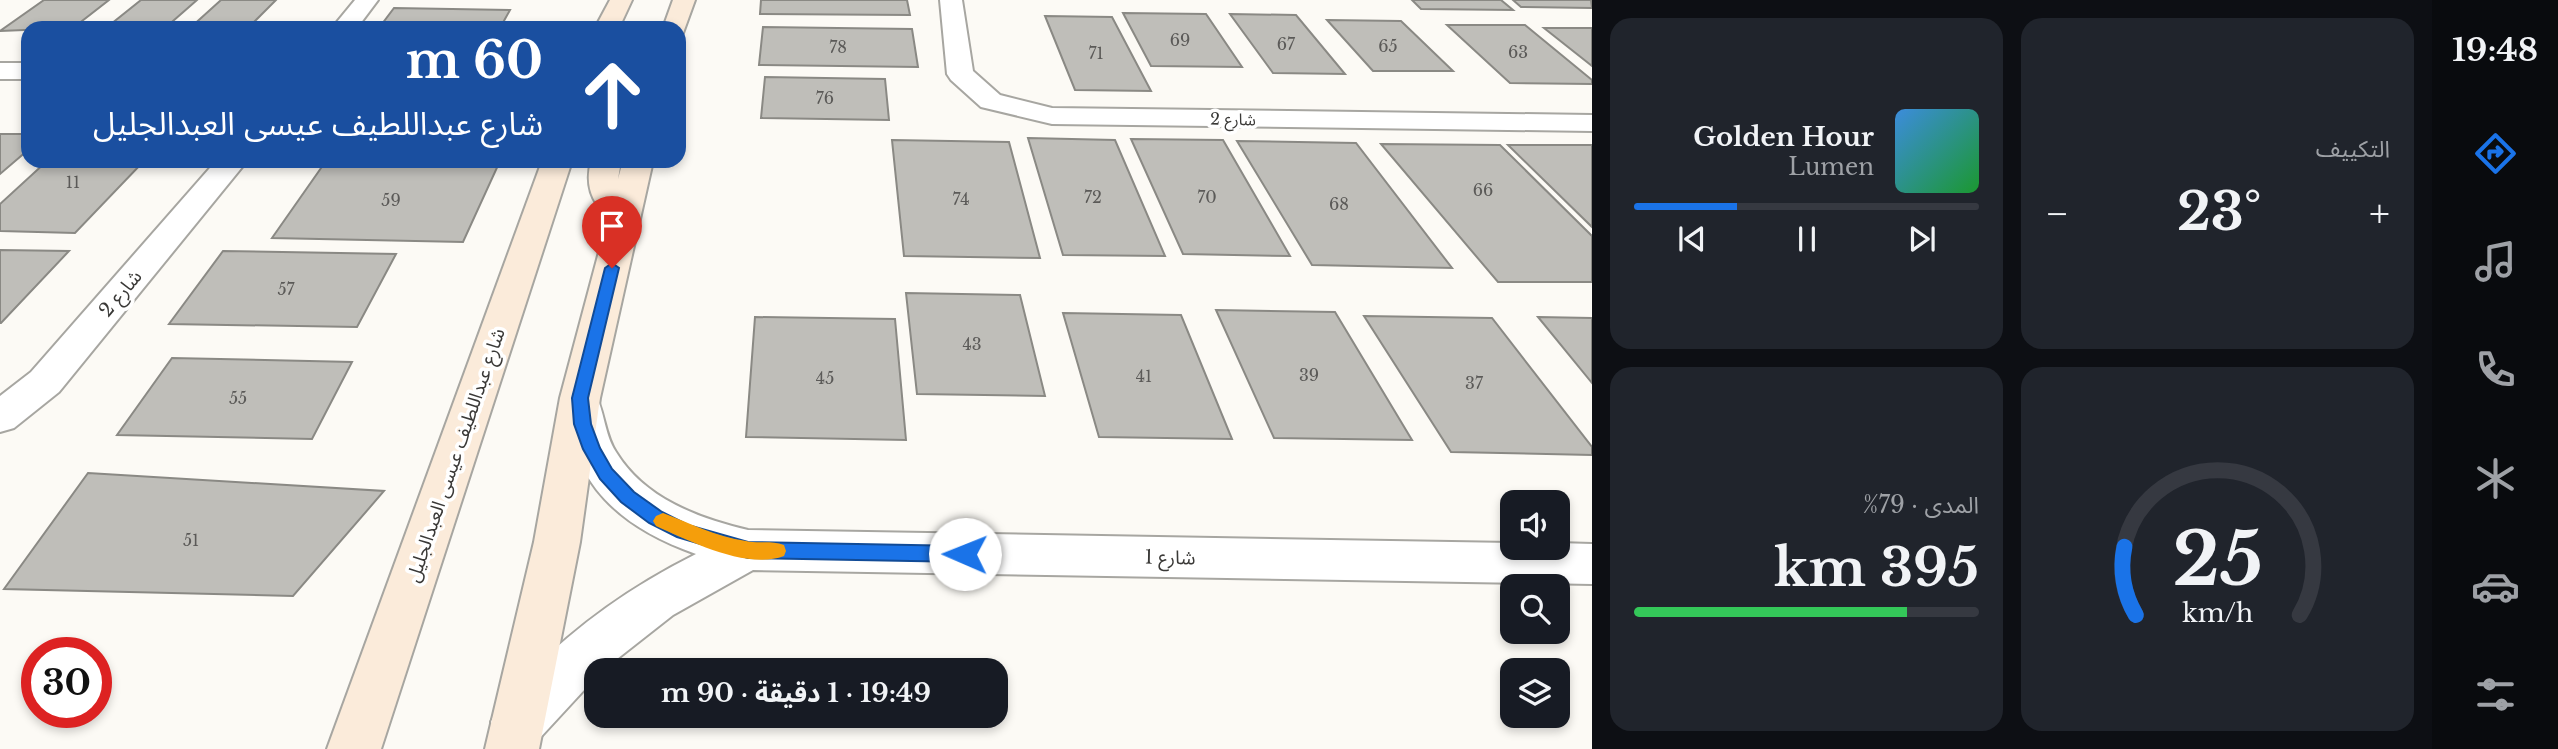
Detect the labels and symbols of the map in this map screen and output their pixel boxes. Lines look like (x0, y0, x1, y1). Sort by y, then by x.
house number: 69 (1170, 30, 1190, 50)
house number: 67 (1277, 34, 1296, 54)
house number: 65 (1378, 36, 1398, 56)
house number: 78 (829, 37, 847, 57)
house number: 63 (1508, 42, 1528, 62)
house number: 71 (1088, 43, 1104, 63)
house number: 76 (816, 88, 834, 108)
street label: شارع 2 (1210, 109, 1256, 132)
house number: 11 (66, 172, 80, 192)
house number: 66 (1473, 180, 1493, 200)
house number: 72 (1084, 187, 1102, 207)
house number: 70 (1197, 187, 1217, 207)
house number: 74 (952, 189, 970, 209)
house number: 59 (381, 190, 401, 210)
house number: 68 (1329, 194, 1349, 214)
pin (582, 196, 642, 268)
street label: شارع 2 (94, 265, 148, 323)
house number: 57 (277, 279, 296, 299)
street label: شارع عبداللطيف عيسى العبدالجليل (401, 325, 512, 586)
house number: 43 (962, 334, 982, 354)
house number: 39 (1299, 365, 1319, 385)
house number: 41 (1136, 366, 1152, 386)
house number: 45 (816, 368, 834, 388)
house number: 37 (1465, 373, 1484, 393)
house number: 55 (229, 388, 247, 408)
position arrow (928, 517, 1002, 591)
house number: 51 (183, 530, 199, 550)
street label: شارع 1 (1144, 546, 1196, 571)
speed limit sign: 30 (21, 637, 112, 728)

